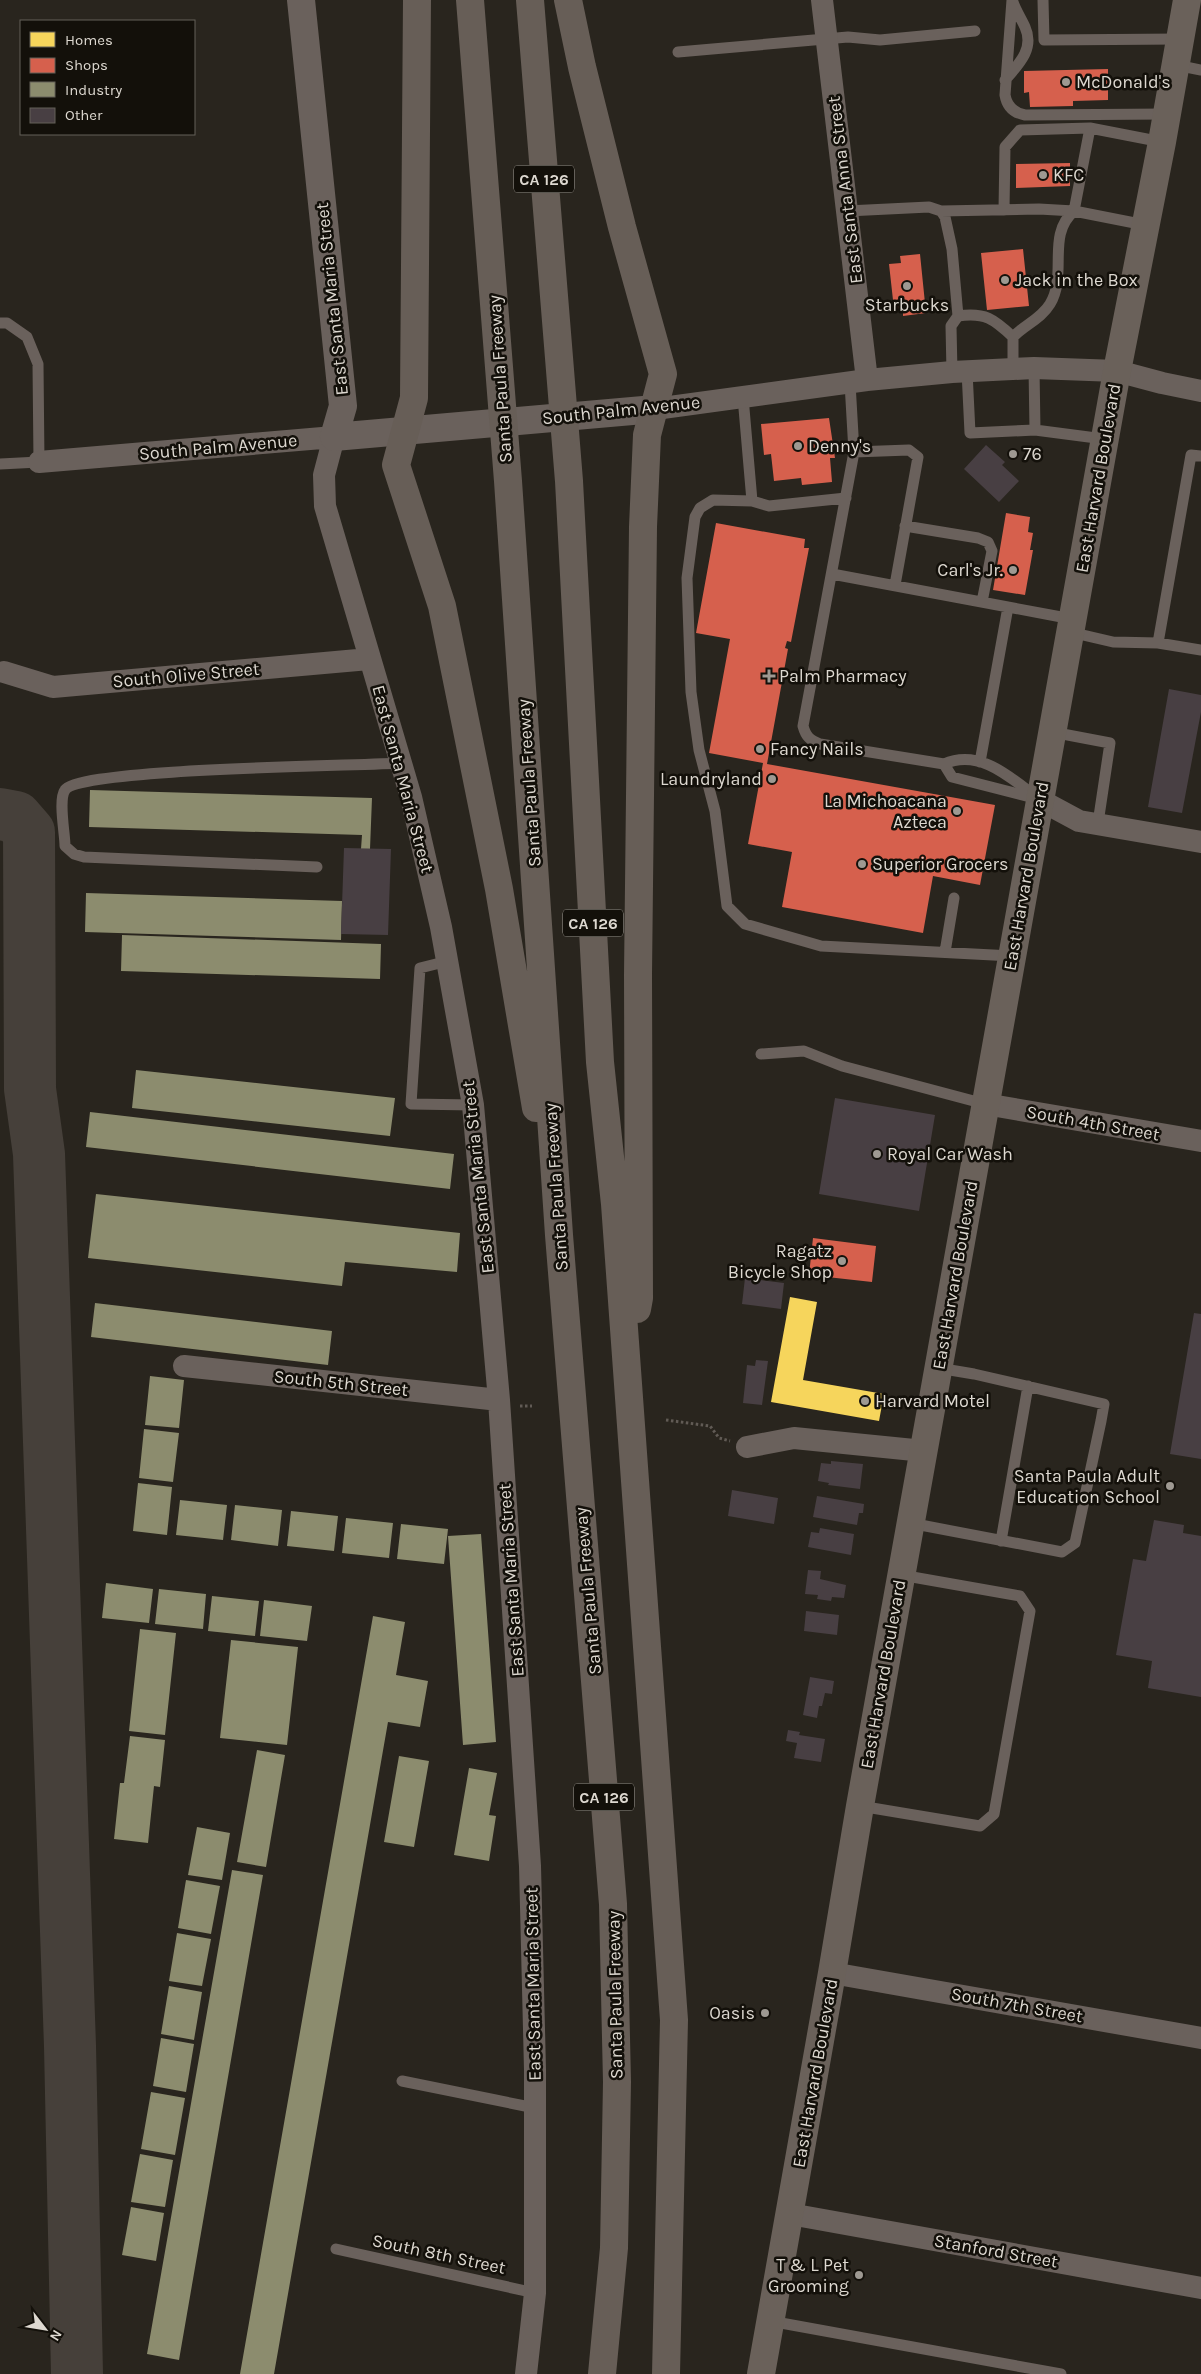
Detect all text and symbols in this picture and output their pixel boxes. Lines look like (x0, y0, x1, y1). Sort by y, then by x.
legend (20, 20, 195, 135)
text: Homes (65, 31, 113, 49)
text: Shops (65, 56, 108, 74)
place label: McDonald's (1076, 71, 1171, 93)
marker: McDonald's (1060, 76, 1072, 88)
text: Industry (65, 81, 122, 99)
street label: East Santa Anna Street (823, 95, 867, 285)
text: Other (65, 106, 103, 124)
place label: KFC (1053, 164, 1084, 186)
road number: CA 126 (514, 165, 574, 192)
marker: KFC (1037, 169, 1049, 181)
street label: East Santa Maria Street (311, 201, 353, 397)
place label: Jack in the Box (1015, 269, 1138, 291)
marker: Jack in the Box (999, 274, 1011, 286)
marker: Starbucks (901, 280, 913, 292)
street label: Santa Paula Freeway (483, 294, 517, 464)
place label: Starbucks (865, 294, 949, 316)
street label: East Harvard Boulevard (1071, 382, 1125, 574)
street label: South Palm Avenue (541, 391, 701, 429)
street label: South Palm Avenue (138, 429, 298, 465)
place label: Denny's (808, 435, 871, 457)
marker: Denny's (792, 440, 804, 452)
place label: 76 (1023, 443, 1042, 465)
marker: 76 (1007, 448, 1019, 460)
place label: Carl's Jr. (937, 559, 1003, 581)
marker: Carl's Jr. (1007, 564, 1019, 576)
street label: South Olive Street (112, 658, 261, 692)
place label: Palm Pharmacy (779, 665, 907, 687)
marker: Palm Pharmacy (763, 670, 775, 682)
street label: East Santa Maria Street (367, 683, 439, 876)
street label: Santa Paula Freeway (512, 698, 546, 868)
place label: Fancy Nails (770, 738, 864, 760)
marker: Fancy Nails (754, 743, 766, 755)
place label: Laundryland (660, 768, 762, 790)
marker: Laundryland (766, 773, 778, 785)
street label: East Harvard Boulevard (999, 780, 1053, 972)
place label: La Michoacana Azteca (824, 790, 947, 833)
marker: La Michoacana Azteca (951, 805, 963, 817)
place label: Superior Grocers (872, 853, 1008, 875)
marker: Superior Grocers (856, 858, 868, 870)
road number: CA 126 (563, 910, 623, 936)
street label: East Santa Maria Street (457, 1079, 499, 1275)
street label: South 4th Street (1025, 1100, 1162, 1146)
street label: Santa Paula Freeway (539, 1102, 573, 1272)
place label: Royal Car Wash (887, 1143, 1013, 1165)
marker: Royal Car Wash (871, 1148, 883, 1160)
street label: East Harvard Boulevard (928, 1179, 982, 1371)
place label: Ragatz Bicycle Shop (728, 1240, 832, 1283)
marker: Ragatz Bicycle Shop (836, 1255, 848, 1267)
street label: South 5th Street (273, 1365, 410, 1401)
place label: Harvard Motel (875, 1390, 990, 1412)
marker: Harvard Motel (859, 1395, 871, 1407)
place label: Santa Paula Adult Education School (1014, 1465, 1160, 1508)
marker: Santa Paula Adult Education School (1164, 1480, 1176, 1492)
street label: East Santa Maria Street (493, 1482, 529, 1677)
street label: Santa Paula Freeway (570, 1506, 606, 1676)
street label: East Harvard Boulevard (856, 1578, 910, 1770)
road number: CA 126 (574, 1784, 634, 1810)
street label: East Santa Maria Street (520, 1887, 546, 2081)
street label: Santa Paula Freeway (603, 1910, 627, 2079)
street label: East Harvard Boulevard (788, 1977, 842, 2169)
street label: South 7th Street (949, 1983, 1085, 2027)
place label: Oasis (709, 2002, 755, 2024)
marker: Oasis (759, 2007, 771, 2019)
street label: South 8th Street (370, 2229, 508, 2279)
street label: Stanford Street (932, 2229, 1060, 2273)
place label: T & L Pet Grooming (768, 2254, 849, 2297)
marker: T & L Pet Grooming (853, 2269, 865, 2281)
north arrow (20, 2304, 70, 2354)
text: N (46, 2327, 66, 2344)

